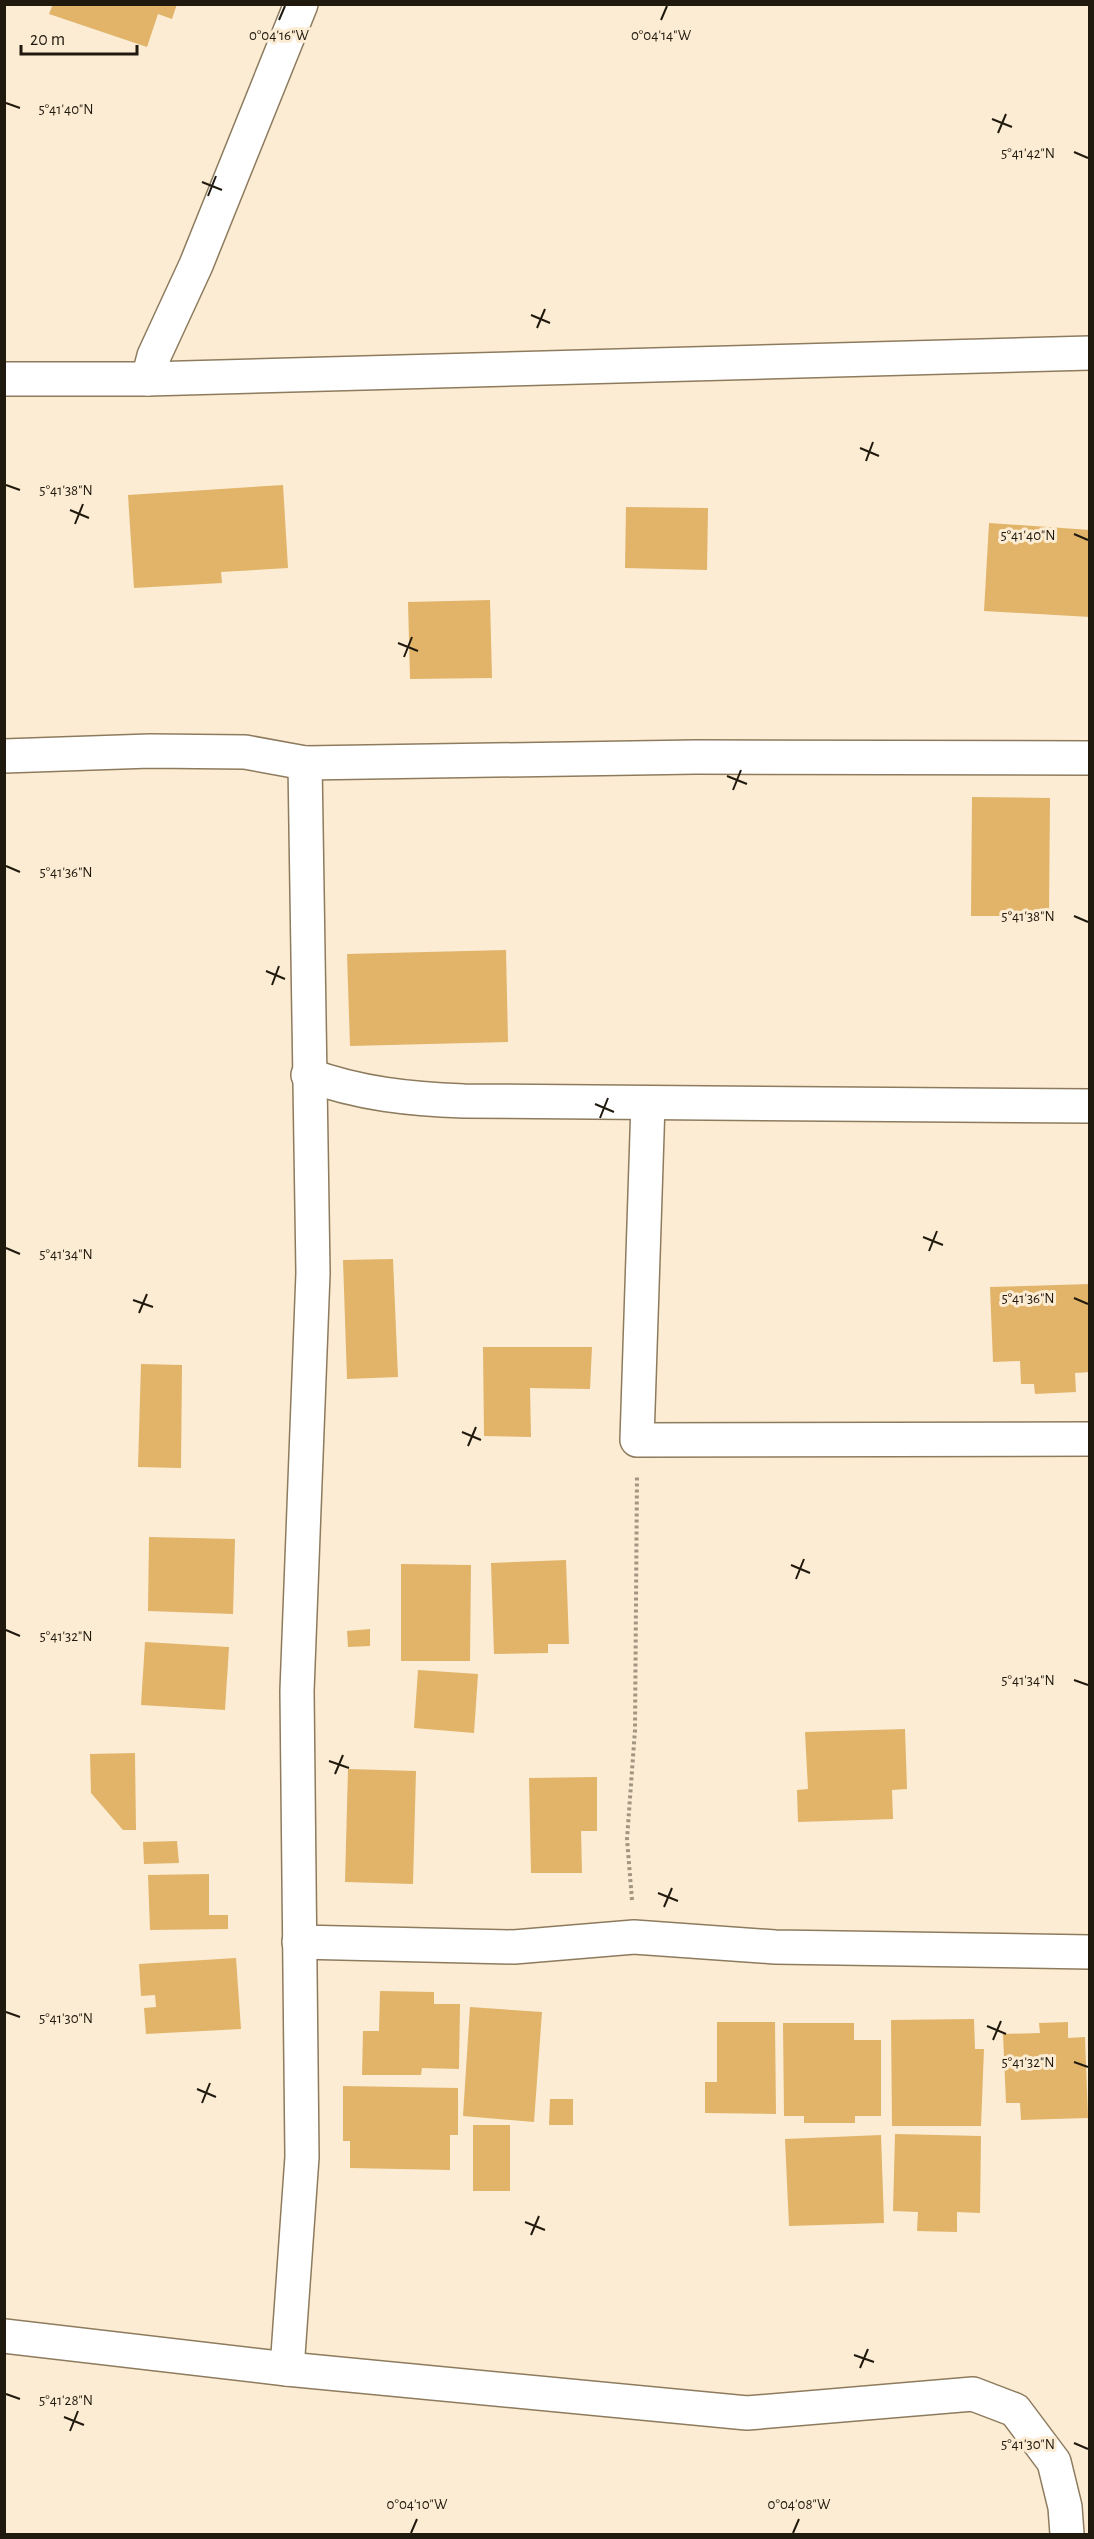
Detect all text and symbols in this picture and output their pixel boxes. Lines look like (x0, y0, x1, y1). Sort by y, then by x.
scale bar (21, 18, 136, 56)
text: 0°04'16"W (249, 28, 310, 43)
text: 0°04'14"W (631, 28, 692, 43)
text: 20 m (30, 31, 65, 49)
text: 5°41'40"N (38, 102, 94, 117)
text: 5°41'42"N (1001, 146, 1055, 161)
text: 5°41'38"N (39, 483, 93, 498)
text: 5°41'40"N (1000, 528, 1056, 543)
text: 5°41'36"N (39, 865, 93, 880)
text: 5°41'38"N (1001, 909, 1055, 924)
text: 5°41'34"N (39, 1247, 93, 1262)
text: 5°41'36"N (1001, 1291, 1055, 1306)
text: 5°41'32"N (40, 1629, 92, 1644)
text: 5°41'34"N (1001, 1673, 1055, 1688)
text: 5°41'30"N (39, 2011, 93, 2026)
text: 5°41'32"N (1002, 2055, 1054, 2070)
text: 5°41'28"N (39, 2393, 93, 2408)
text: 5°41'30"N (1001, 2437, 1055, 2452)
text: 0°04'10"W (387, 2497, 448, 2512)
text: 0°04'08"W (768, 2497, 831, 2512)

